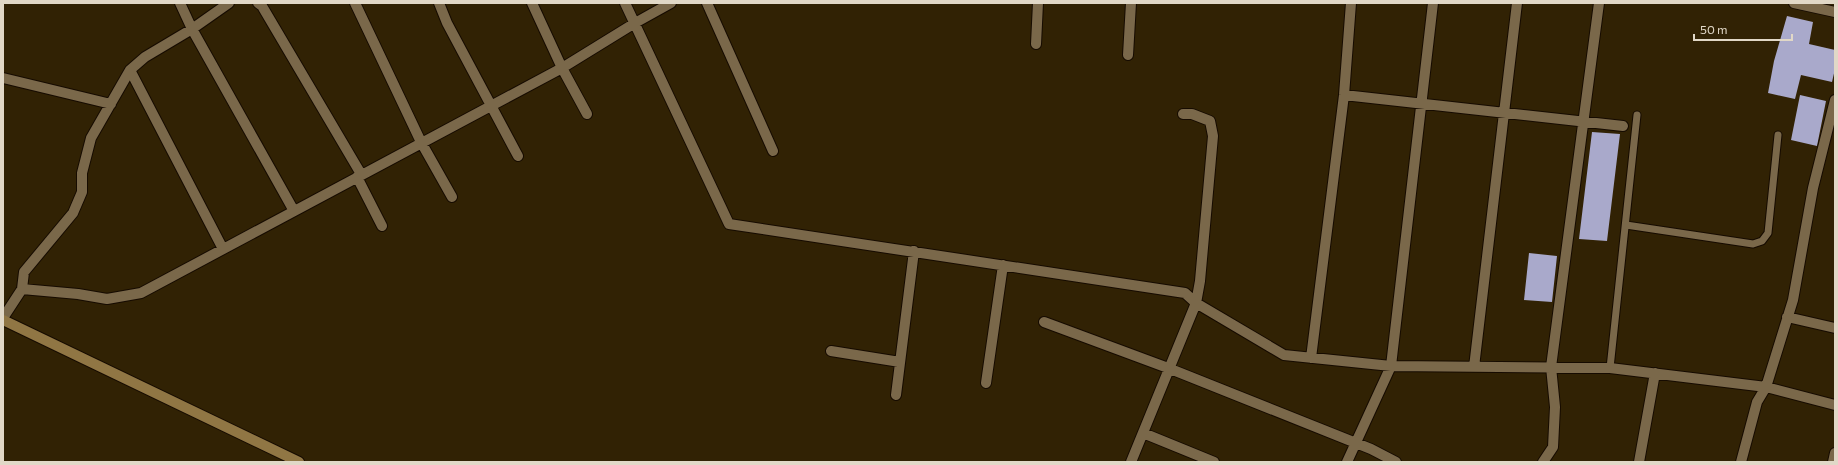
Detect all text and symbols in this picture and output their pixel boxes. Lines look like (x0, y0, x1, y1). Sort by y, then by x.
scale bar (1694, 16, 1792, 42)
text: 50 m (1700, 22, 1728, 36)

